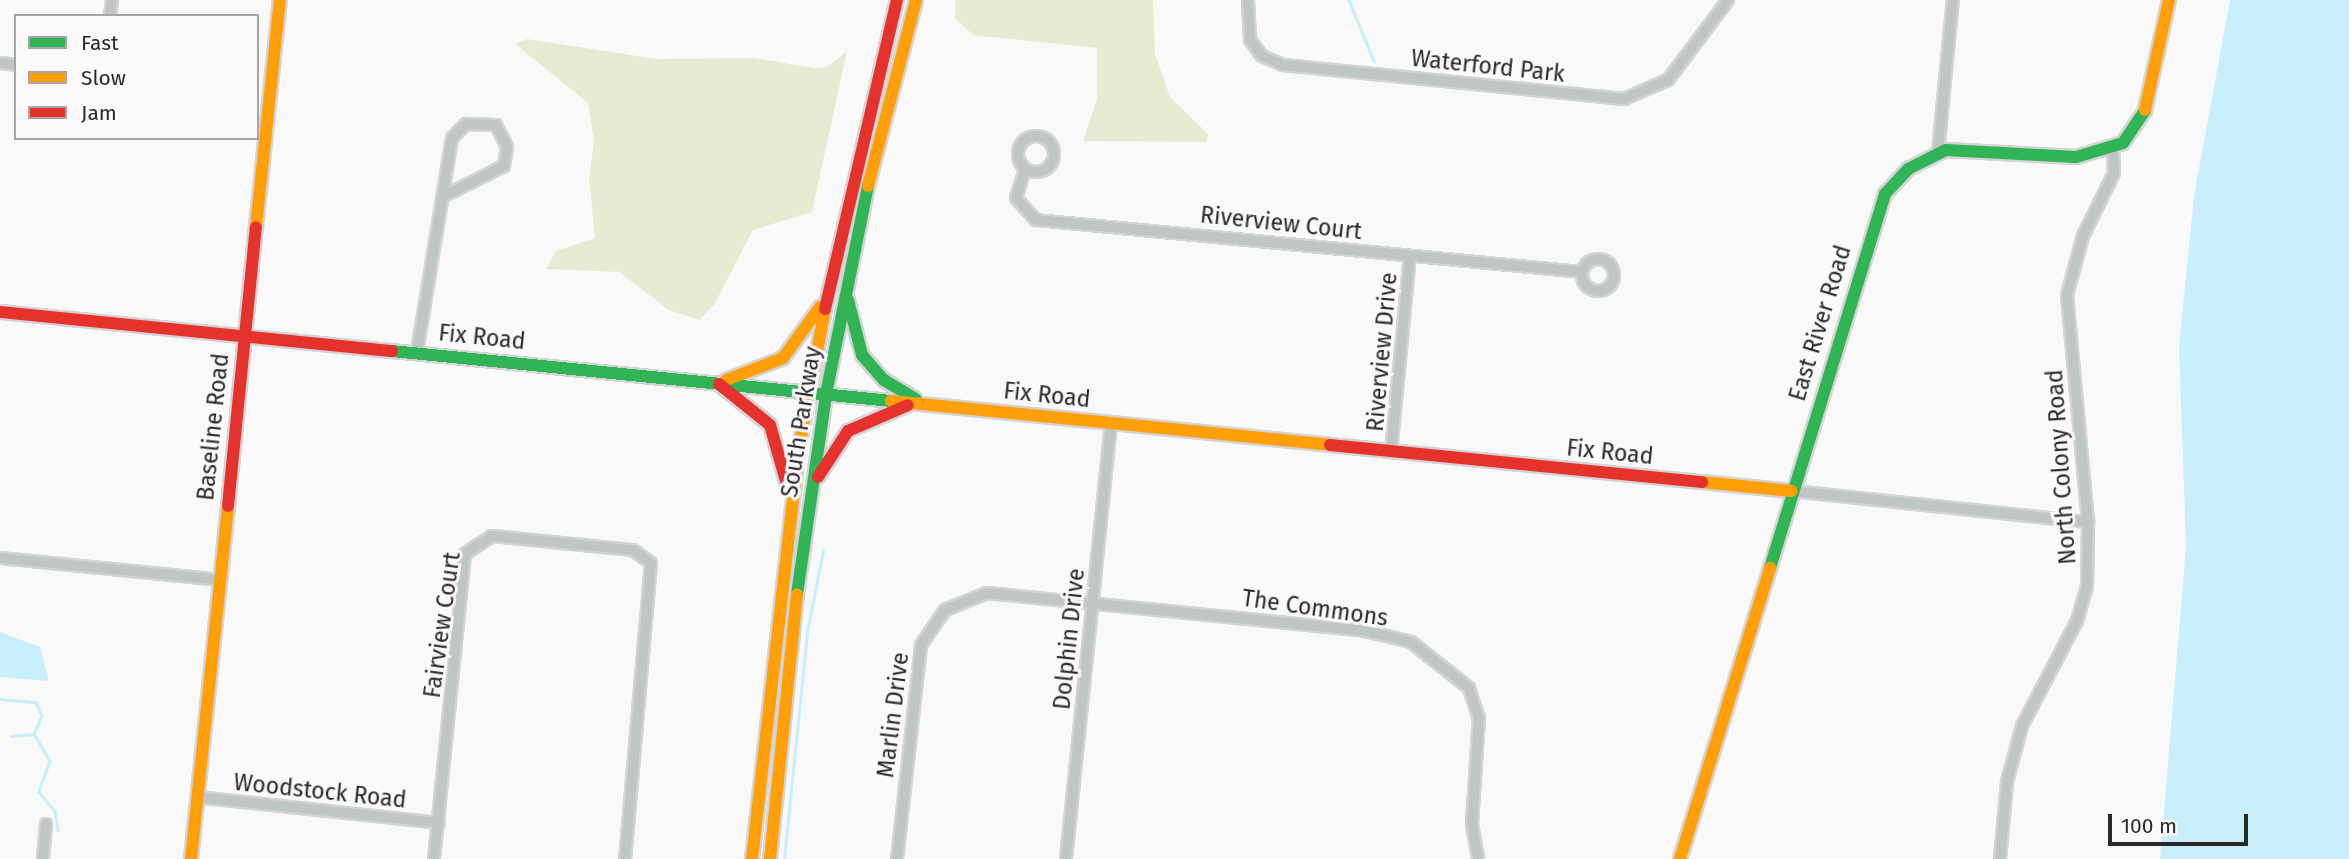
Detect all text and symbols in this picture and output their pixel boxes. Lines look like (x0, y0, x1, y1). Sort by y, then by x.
legend (14, 14, 259, 140)
text: Fast (81, 30, 119, 56)
street label: Waterford Park (1410, 44, 1566, 88)
text: Slow (81, 65, 126, 91)
text: Jam (81, 100, 117, 126)
street label: Riverview Court (1199, 201, 1363, 245)
street label: East River Road (1783, 242, 1857, 404)
street label: Riverview Drive (1361, 271, 1403, 433)
street label: Fix Road (437, 319, 527, 355)
street label: South Parkway (775, 345, 827, 499)
street label: Baseline Road (192, 352, 234, 502)
street label: North Colony Road (2040, 368, 2082, 566)
street label: Fix Road (1002, 377, 1092, 413)
street label: Fix Road (1565, 434, 1655, 470)
street label: Fairview Court (418, 550, 466, 700)
street label: Dolphin Drive (1048, 567, 1090, 711)
street label: The Commons (1240, 584, 1390, 632)
street label: Marlin Drive (872, 651, 914, 779)
street label: Woodstock Road (232, 768, 408, 814)
scale bar (2111, 800, 2251, 844)
text: 100 m (2121, 813, 2177, 839)

